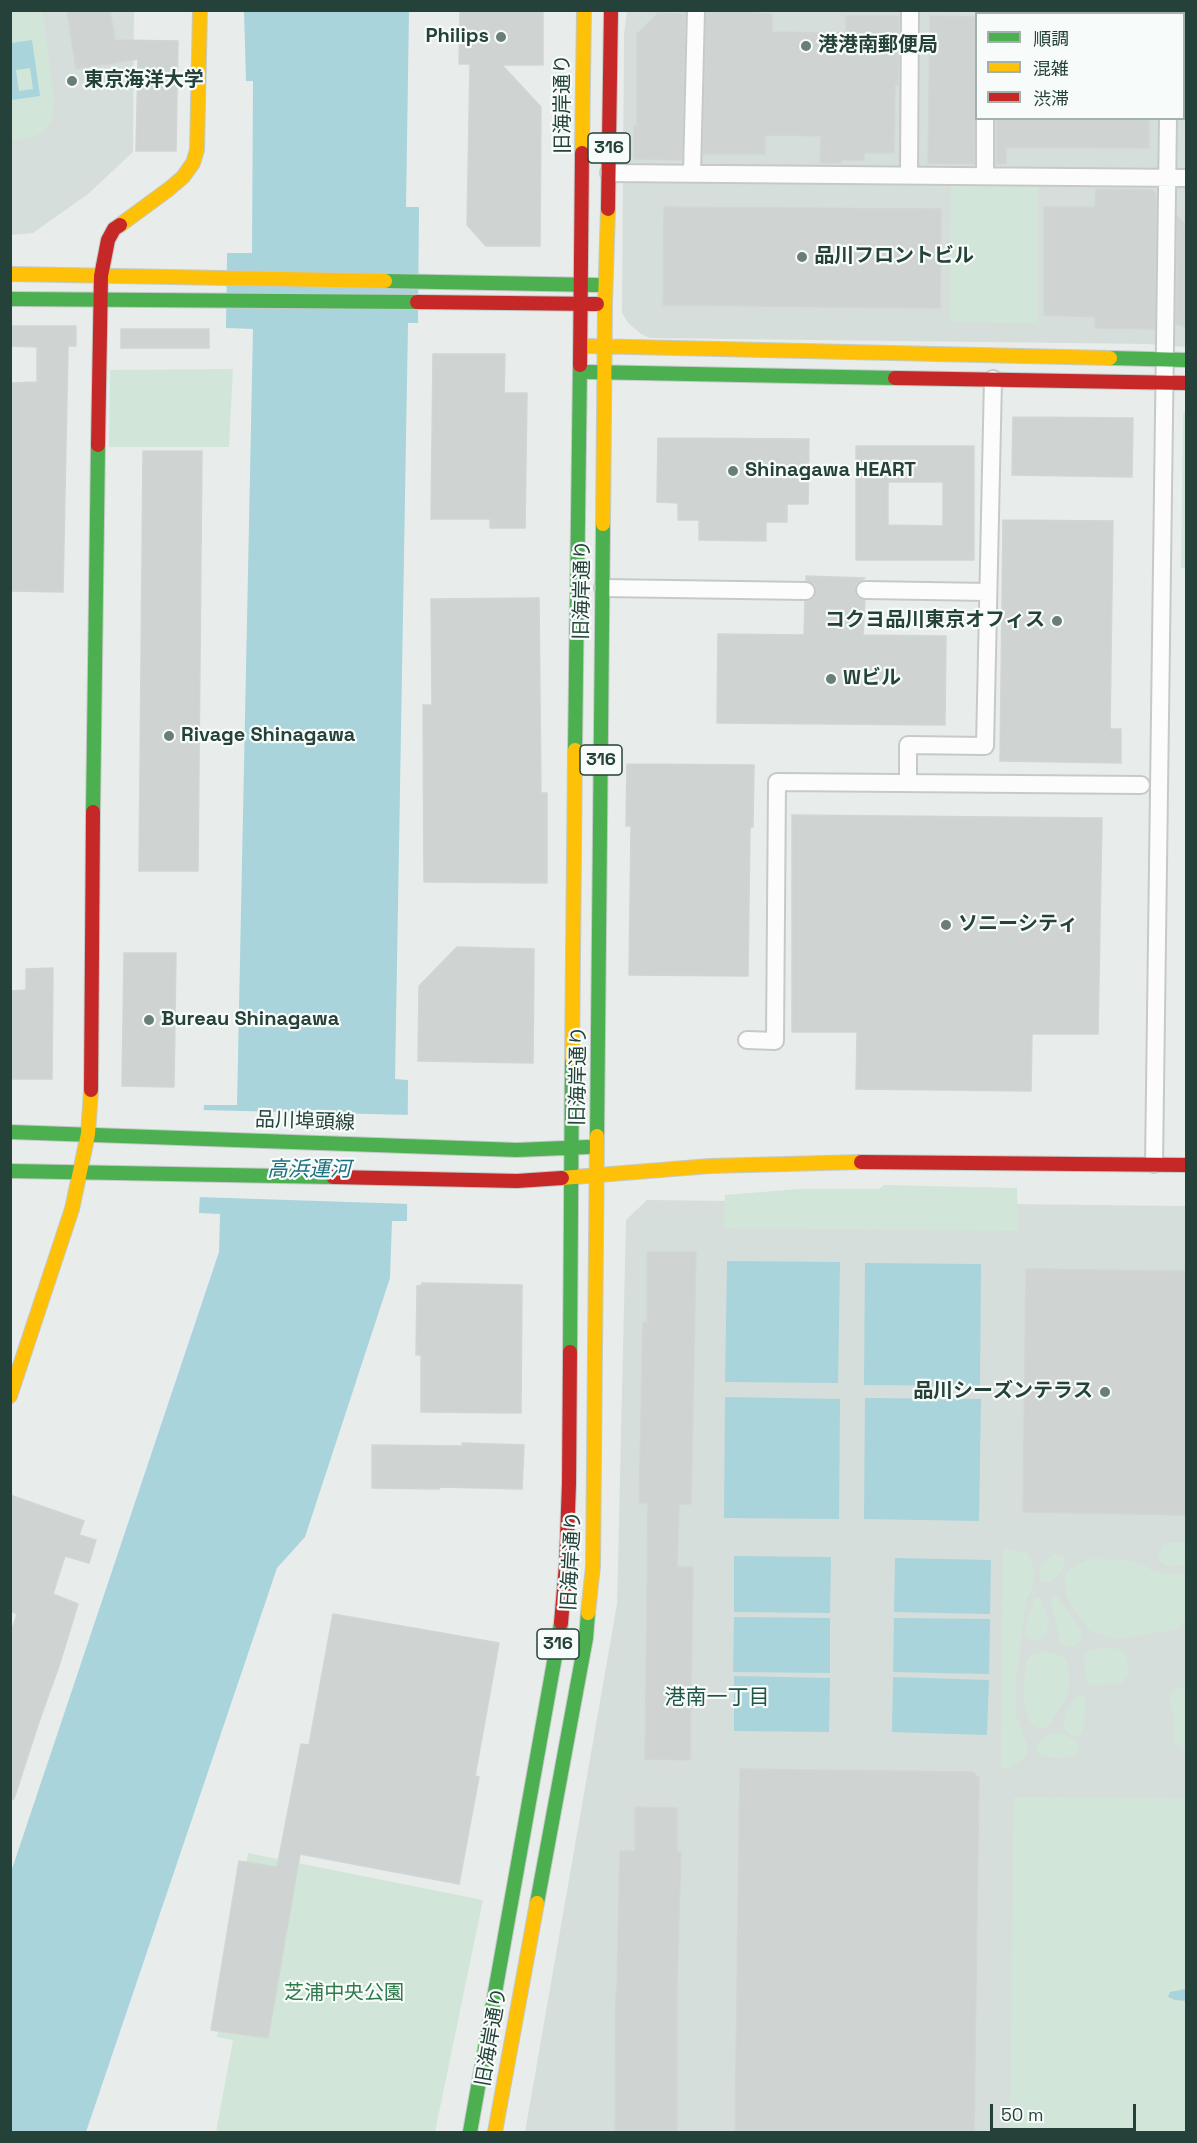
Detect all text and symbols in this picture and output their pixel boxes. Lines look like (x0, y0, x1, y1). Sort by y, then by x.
legend (975, 12, 1185, 120)
place label: Philips (425, 25, 489, 49)
text: 順調 (1033, 27, 1069, 50)
marker: Philips (494, 30, 508, 44)
place label: 港港南郵便局 (818, 34, 938, 58)
marker: 港港南郵便局 (799, 39, 813, 53)
street label: 旧海岸通り (552, 54, 576, 154)
text: 混雑 (1033, 57, 1069, 80)
place label: 東京海洋大学 (84, 69, 204, 93)
marker: 東京海洋大学 (65, 74, 79, 88)
text: 渋滞 (1033, 87, 1069, 110)
road number: 316 (588, 133, 630, 163)
place label: 品川フロントビル (814, 245, 974, 269)
marker: 品川フロントビル (795, 250, 809, 264)
place label: Shinagawa HEART (745, 459, 916, 483)
marker: Shinagawa HEART (726, 464, 740, 478)
street label: 旧海岸通り (570, 540, 596, 640)
place label: コクヨ品川東京オフィス (825, 609, 1045, 633)
marker: コクヨ品川東京オフィス (1050, 614, 1064, 628)
place label: Wビル (843, 667, 901, 691)
marker: Wビル (824, 672, 838, 686)
place label: Rivage Shinagawa (181, 724, 355, 748)
marker: Rivage Shinagawa (162, 729, 176, 743)
road number: 316 (580, 745, 622, 775)
place label: ソニーシティ (958, 913, 1078, 937)
marker: ソニーシティ (939, 918, 953, 932)
place label: Bureau Shinagawa (161, 1008, 339, 1032)
marker: Bureau Shinagawa (142, 1013, 156, 1027)
street label: 旧海岸通り (566, 1026, 592, 1126)
street label: 品川埠頭線 (255, 1108, 355, 1136)
water label: 高浜運河 (267, 1157, 351, 1183)
place label: 品川シーズンテラス (913, 1380, 1093, 1404)
marker: 品川シーズンテラス (1098, 1385, 1112, 1399)
street label: 旧海岸通り (557, 1510, 587, 1612)
road number: 316 (537, 1629, 579, 1659)
district label: 港南一丁目 (665, 1685, 769, 1711)
park label: 芝浦中央公園 (284, 1982, 404, 2006)
street label: 旧海岸通り (471, 1986, 513, 2088)
scale bar (993, 2092, 1138, 2130)
text: 50 m (1001, 2103, 1043, 2126)

